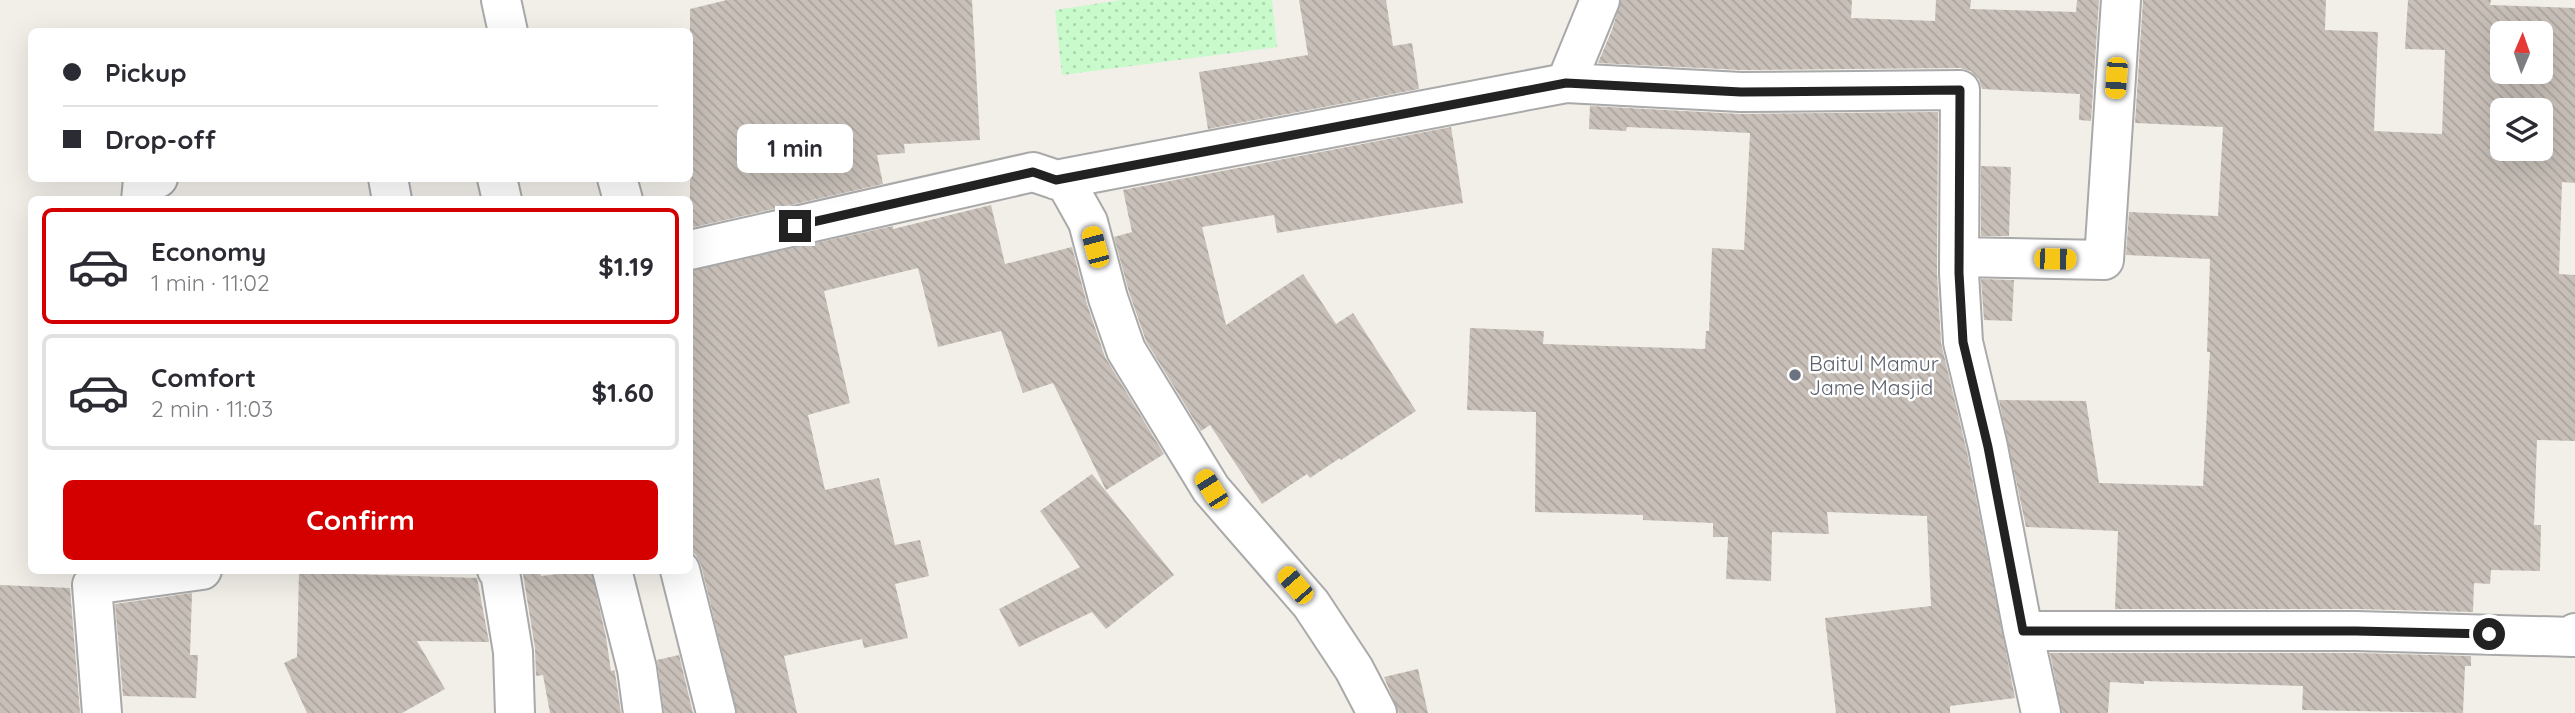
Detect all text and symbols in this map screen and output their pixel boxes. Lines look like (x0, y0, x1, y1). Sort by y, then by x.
north arrow (2490, 21, 2553, 84)
map controls (2490, 21, 2553, 161)
text: Pickup (105, 56, 187, 89)
car (2105, 56, 2128, 100)
button: layers (2490, 98, 2553, 161)
text: Drop-off (105, 123, 216, 156)
callout: 1 min (737, 124, 853, 174)
text: 1 min (767, 134, 823, 163)
route end (779, 210, 811, 242)
car (1080, 224, 1111, 270)
icon: car (67, 235, 130, 298)
text: Economy (151, 235, 266, 268)
car (2034, 248, 2077, 270)
text: $1.19 (598, 250, 654, 283)
text: 1 min · 11:02 (151, 268, 270, 297)
place label: Baitul Mamur Jame Masjid (1809, 350, 1939, 400)
icon: car (67, 361, 130, 424)
text: Comfort (151, 361, 256, 394)
marker: Baitul Mamur Jame Masjid (1787, 367, 1803, 383)
text: $1.60 (592, 376, 654, 409)
text: 2 min · 11:03 (151, 394, 273, 423)
car (1191, 466, 1232, 512)
button: Confirm (63, 480, 658, 560)
car (1274, 562, 1317, 608)
route start (2473, 618, 2505, 650)

